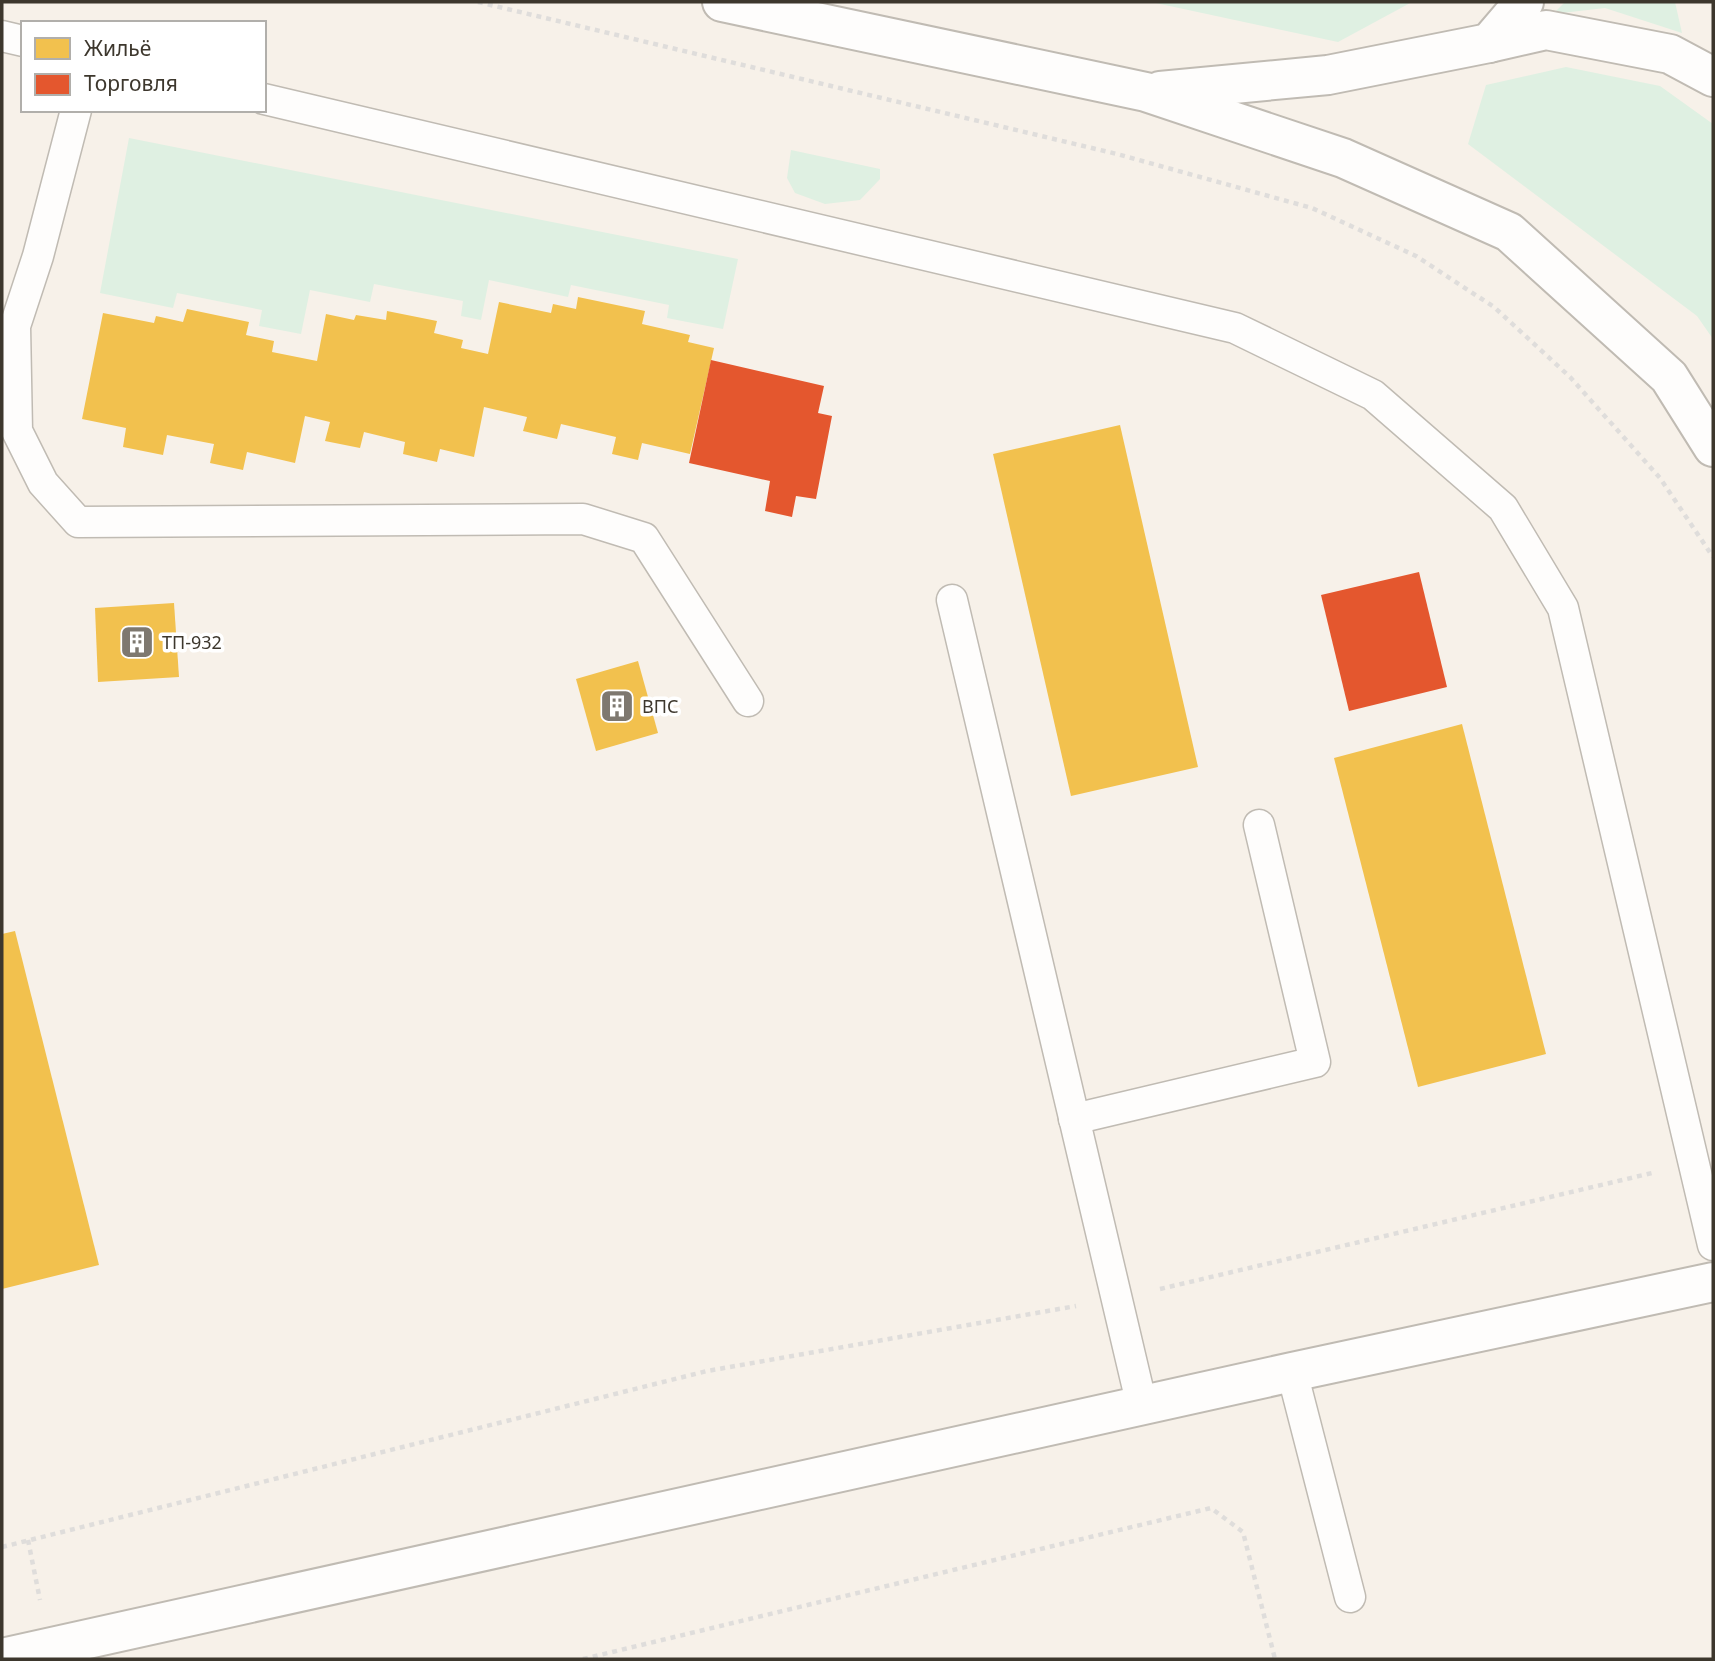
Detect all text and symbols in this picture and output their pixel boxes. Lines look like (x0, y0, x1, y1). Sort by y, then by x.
legend (21, 21, 266, 112)
text: Жильё (84, 34, 151, 62)
text: Торговля (84, 69, 178, 97)
building icon: ТП-932 (118, 623, 156, 661)
place label: ТП-932 (162, 630, 222, 654)
building icon: ВПС (598, 687, 636, 725)
place label: ВПС (642, 694, 678, 718)

